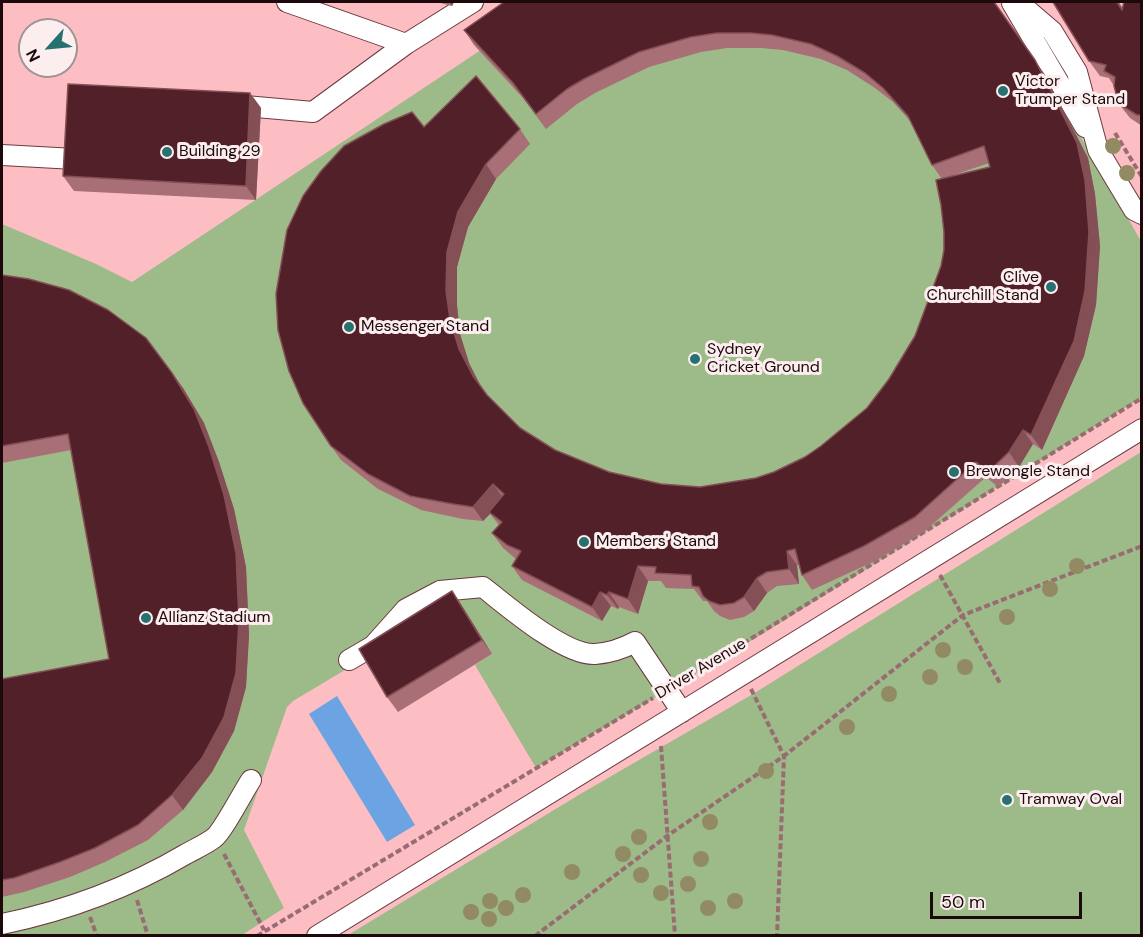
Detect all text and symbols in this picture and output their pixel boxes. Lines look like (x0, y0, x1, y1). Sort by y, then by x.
north arrow (18, 18, 78, 78)
text: N (21, 46, 45, 65)
place label: Victor Trumper Stand (1015, 72, 1125, 110)
marker: Victor Trumper Stand (996, 84, 1010, 98)
place label: Building 29 (179, 142, 261, 162)
marker: Building 29 (160, 145, 174, 159)
place label: Clive Churchill Stand (926, 268, 1039, 306)
marker: Clive Churchill Stand (1044, 280, 1058, 294)
place label: Messenger Stand (361, 317, 489, 337)
marker: Messenger Stand (342, 320, 356, 334)
place label: Sydney Cricket Ground (707, 340, 820, 378)
marker: Sydney Cricket Ground (688, 352, 702, 366)
place label: Brewongle Stand (966, 462, 1090, 482)
marker: Brewongle Stand (947, 465, 961, 479)
place label: Members' Stand (596, 532, 716, 552)
marker: Members' Stand (577, 535, 591, 549)
place label: Allianz Stadium (158, 608, 271, 628)
marker: Allianz Stadium (139, 611, 153, 625)
street label: Driver Avenue (652, 634, 750, 704)
place label: Tramway Oval (1019, 790, 1122, 810)
marker: Tramway Oval (1000, 793, 1014, 807)
scale bar (933, 880, 1084, 918)
text: 50 m (941, 890, 985, 914)

